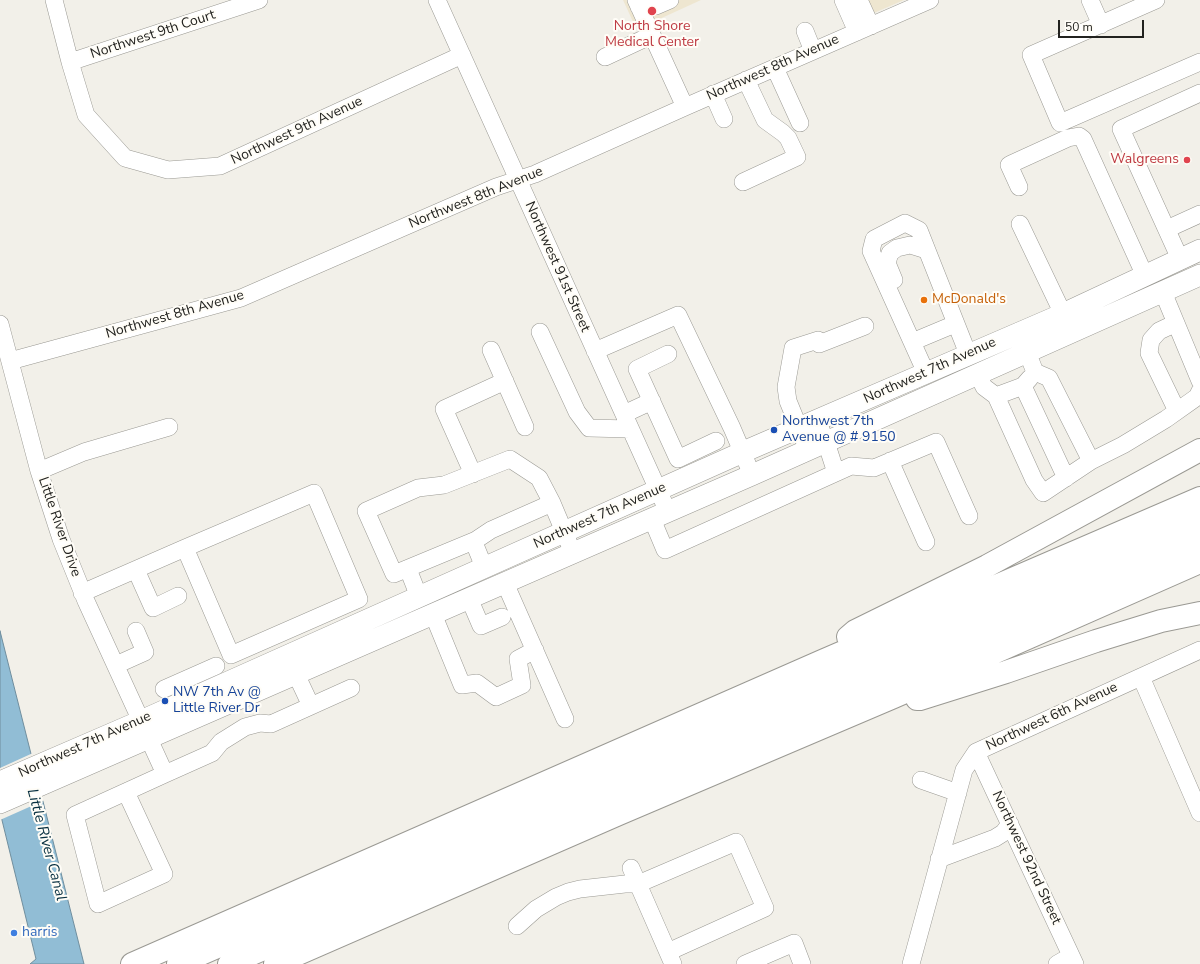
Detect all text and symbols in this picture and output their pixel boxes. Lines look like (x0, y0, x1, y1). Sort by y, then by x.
marker: North Shore Medical Center (646, 5, 658, 17)
street label: Northwest 9th Court (88, 7, 218, 63)
scale bar (1060, 12, 1146, 38)
place label: North Shore Medical Center (605, 19, 699, 52)
text: 50 m (1065, 19, 1093, 35)
street label: Northwest 8th Avenue (704, 31, 842, 105)
street label: Northwest 9th Avenue (229, 93, 365, 169)
place label: Walgreens (1110, 152, 1179, 168)
marker: Walgreens (1182, 155, 1192, 165)
street label: Northwest 8th Avenue (407, 163, 545, 233)
street label: Northwest 91st Street (521, 199, 593, 335)
street label: Northwest 8th Avenue (104, 287, 246, 343)
place label: McDonald's (932, 292, 1006, 308)
marker: McDonald's (919, 295, 929, 305)
street label: Northwest 7th Avenue (861, 334, 999, 408)
place label: Northwest 7th Avenue @ # 9150 (782, 414, 896, 446)
marker: Northwest 7th Avenue @ # 9150 (769, 425, 779, 435)
street label: Little River Drive (34, 475, 84, 579)
street label: Northwest 7th Avenue (531, 479, 669, 553)
street label: Northwest 6th Avenue (984, 679, 1120, 755)
place label: NW 7th Av @ Little River Dr (173, 685, 261, 718)
marker: NW 7th Av @ Little River Dr (160, 696, 170, 706)
street label: Northwest 7th Avenue (16, 708, 154, 782)
water label: Little River Canal (22, 787, 70, 903)
street label: Northwest 92nd Street (988, 789, 1064, 927)
place label: harris (22, 925, 57, 941)
marker: harris (9, 928, 19, 938)

